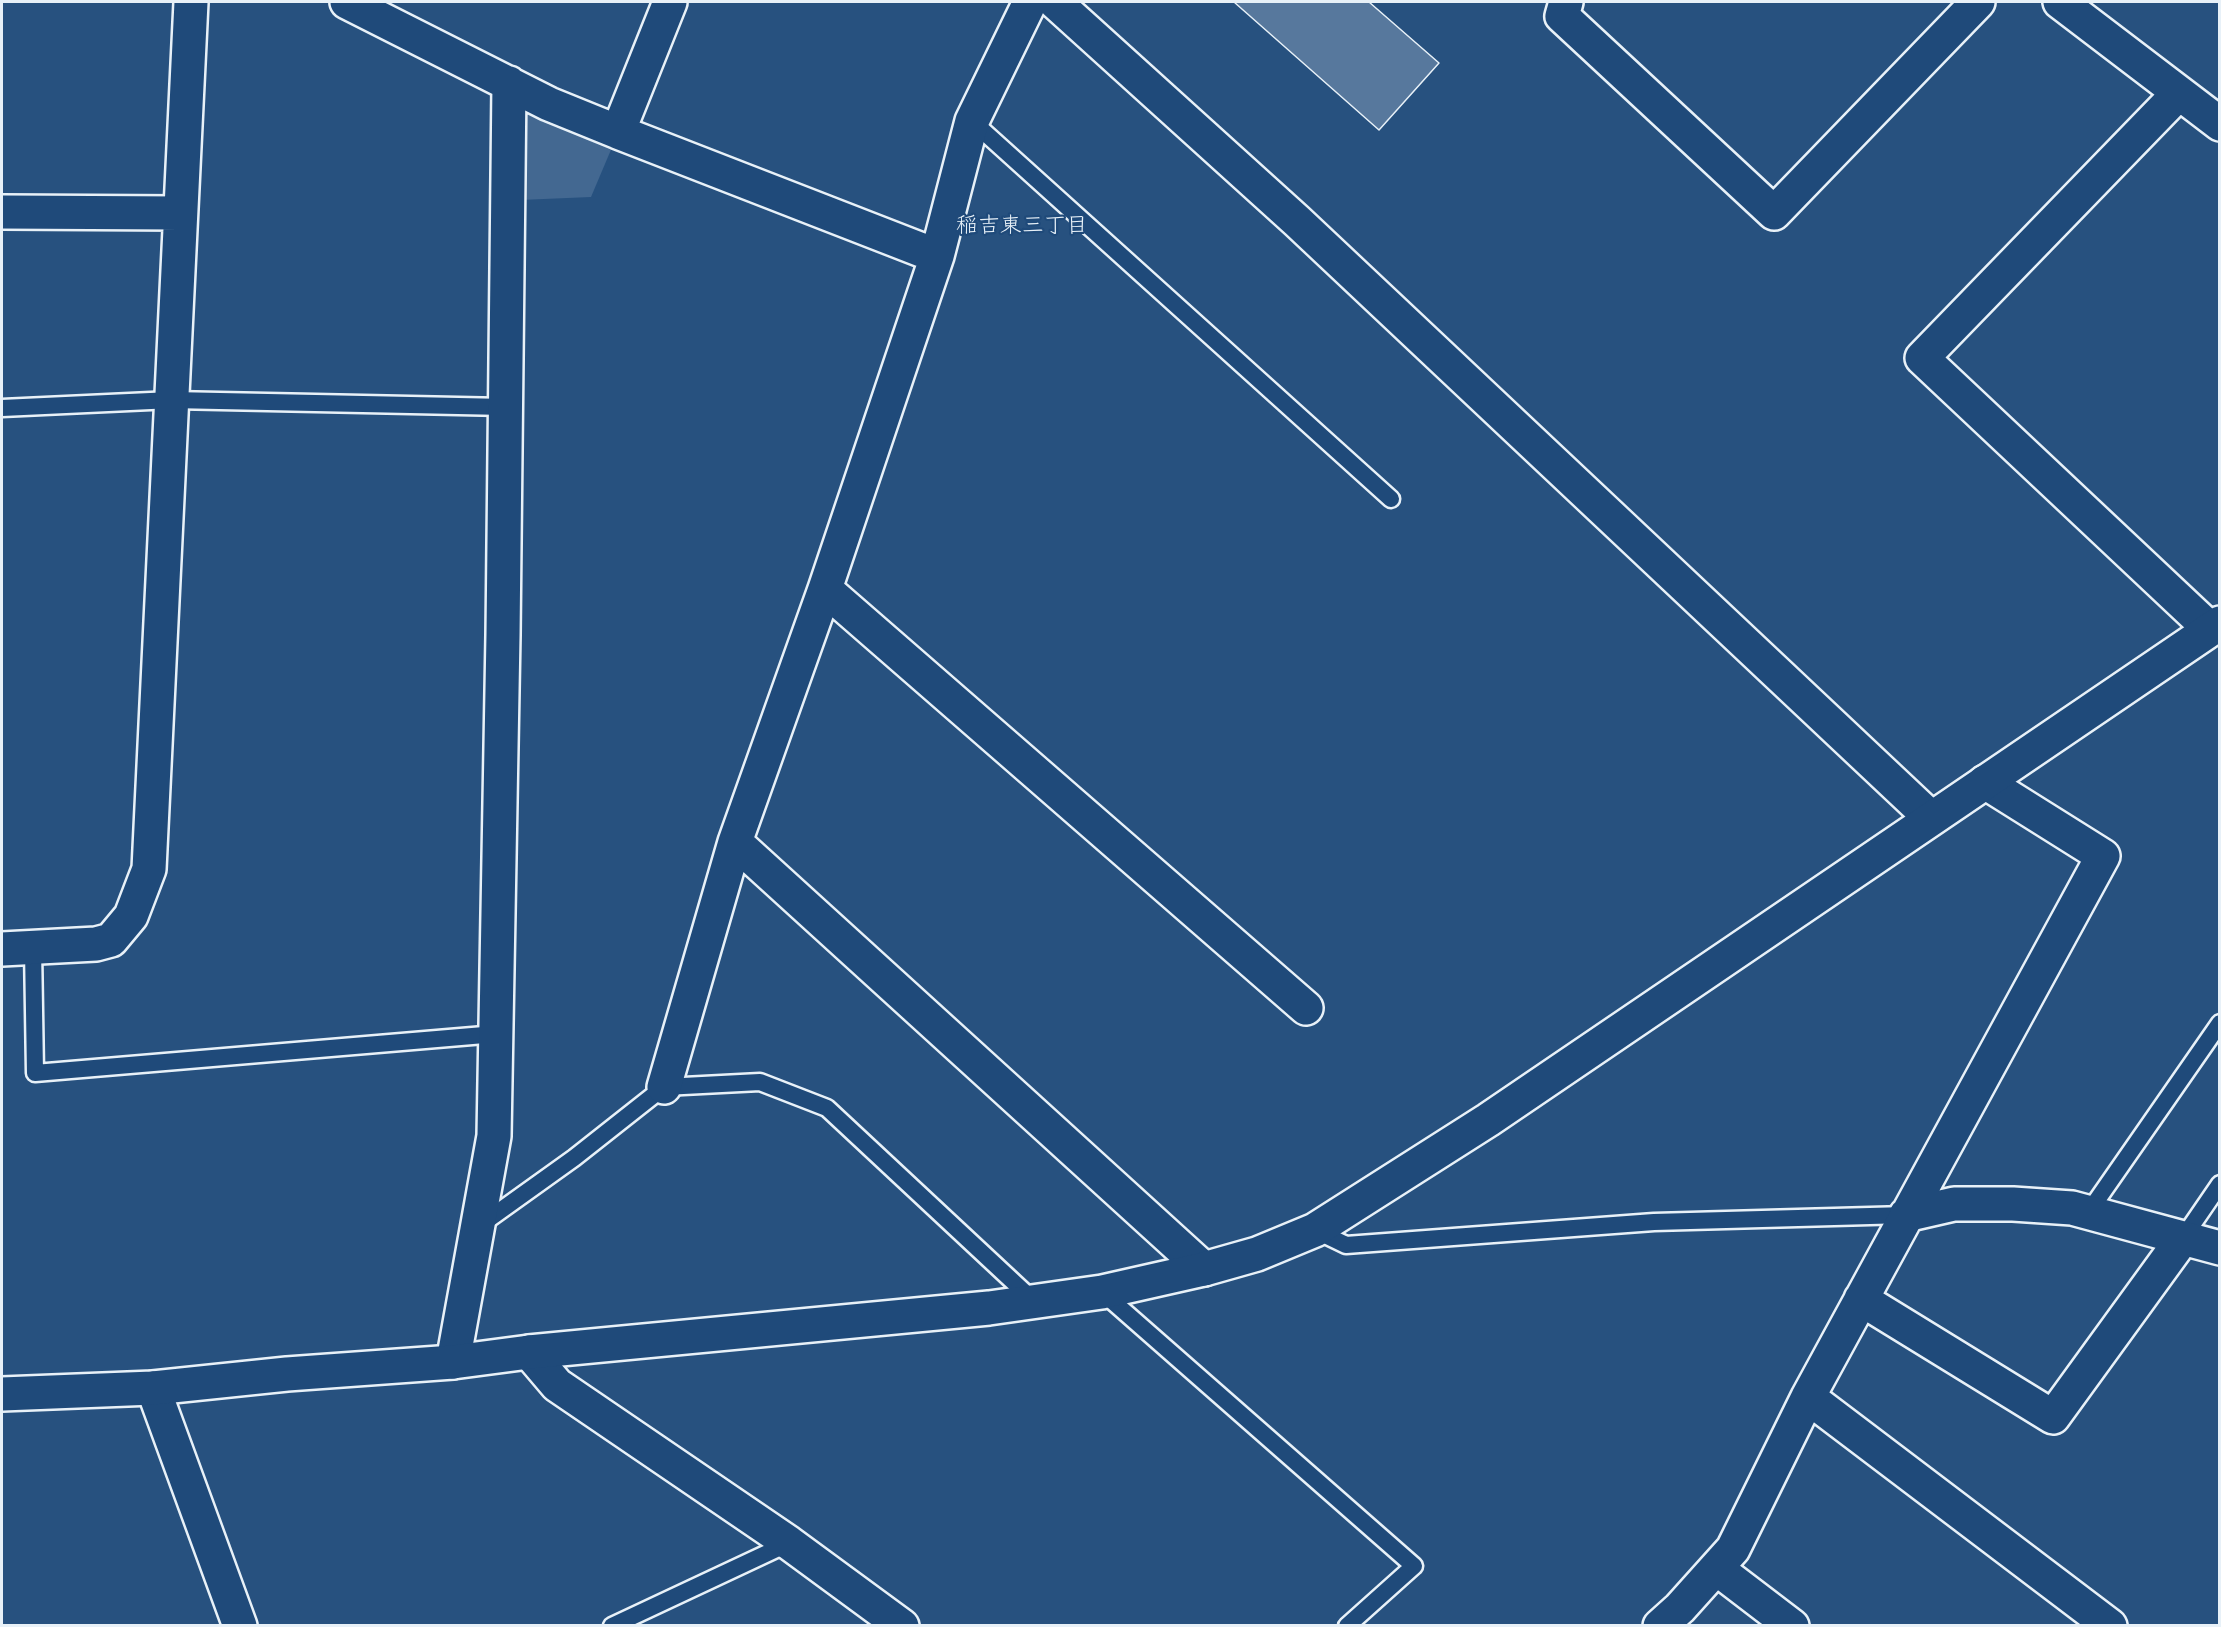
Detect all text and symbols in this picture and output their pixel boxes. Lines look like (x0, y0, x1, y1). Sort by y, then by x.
district label: 稲吉東三丁目 (956, 215, 1088, 241)

